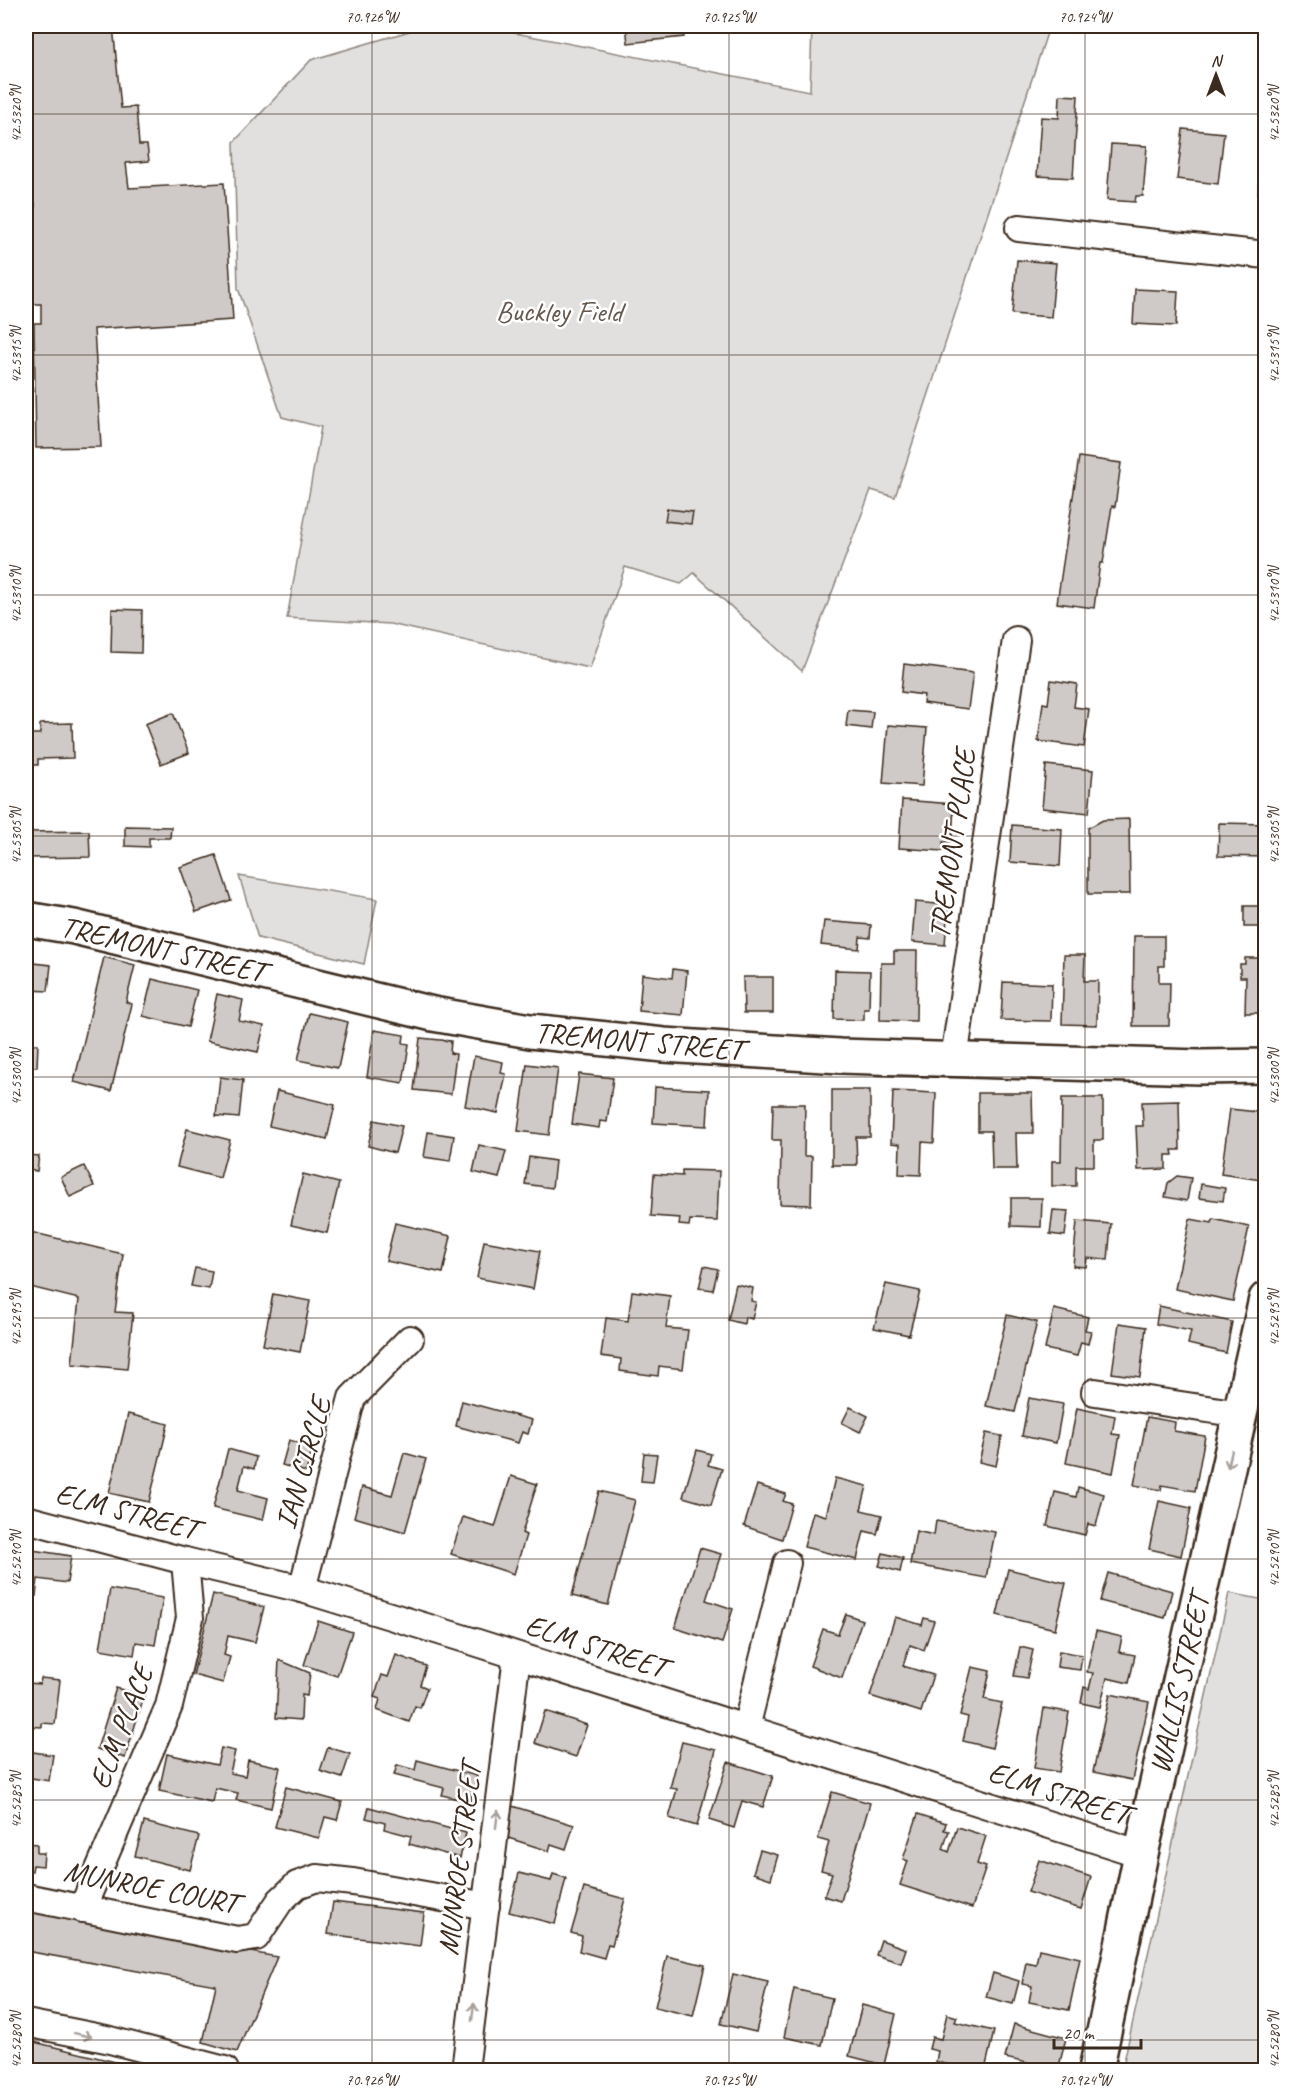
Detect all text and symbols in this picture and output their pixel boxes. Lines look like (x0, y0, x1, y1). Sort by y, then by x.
text: 70.926°W (346, 8, 401, 27)
text: 70.925°W (703, 8, 758, 27)
text: 70.924°W (1059, 8, 1114, 27)
north arrow (1186, 45, 1246, 105)
text: N (1211, 51, 1224, 71)
text: 42.5320°N (7, 83, 26, 142)
text: 42.5320°N (1265, 83, 1284, 142)
park label: Buckley Field (496, 292, 626, 330)
text: 42.5315°N (7, 324, 26, 383)
text: 42.5315°N (1265, 324, 1284, 383)
text: 42.5310°N (7, 564, 26, 623)
text: 42.5310°N (1265, 564, 1284, 623)
street label: TREMONT PLACE (920, 743, 985, 941)
text: 42.5305°N (7, 805, 26, 864)
text: 42.5305°N (1265, 805, 1284, 864)
street label: TREMONT STREET (57, 907, 276, 993)
street label: TREMONT STREET (534, 1013, 752, 1070)
text: 42.5300°N (7, 1046, 26, 1105)
text: 42.5300°N (1265, 1046, 1284, 1105)
text: 42.5295°N (7, 1287, 26, 1346)
text: 42.5295°N (1265, 1287, 1284, 1346)
street label: IAN CIRCLE (266, 1389, 341, 1533)
one-way arrow (1223, 1449, 1235, 1468)
street label: ELM STREET (52, 1474, 209, 1550)
text: 42.5290°N (7, 1528, 26, 1587)
text: 42.5290°N (1265, 1528, 1284, 1587)
street label: WALLIS STREET (1140, 1584, 1220, 1777)
street label: ELM STREET (521, 1605, 678, 1689)
street label: ELM PLACE (80, 1657, 163, 1794)
street label: ELM STREET (984, 1752, 1141, 1836)
street label: MUNROE STREET (428, 1755, 490, 1957)
text: 42.5285°N (7, 1769, 26, 1828)
text: 42.5285°N (1265, 1769, 1284, 1828)
one-way arrow (492, 1810, 503, 1829)
street label: MUNROE COURT (61, 1852, 248, 1924)
one-way arrow (467, 2003, 478, 2023)
text: 42.5280°N (7, 2009, 26, 2068)
text: 42.5280°N (1265, 2009, 1284, 2068)
scale bar (1054, 2012, 1141, 2050)
text: 20 m (1063, 2022, 1096, 2044)
one-way arrow (73, 2030, 92, 2041)
text: 70.926°W (346, 2071, 401, 2090)
text: 70.925°W (703, 2071, 758, 2090)
text: 70.924°W (1059, 2071, 1114, 2090)

